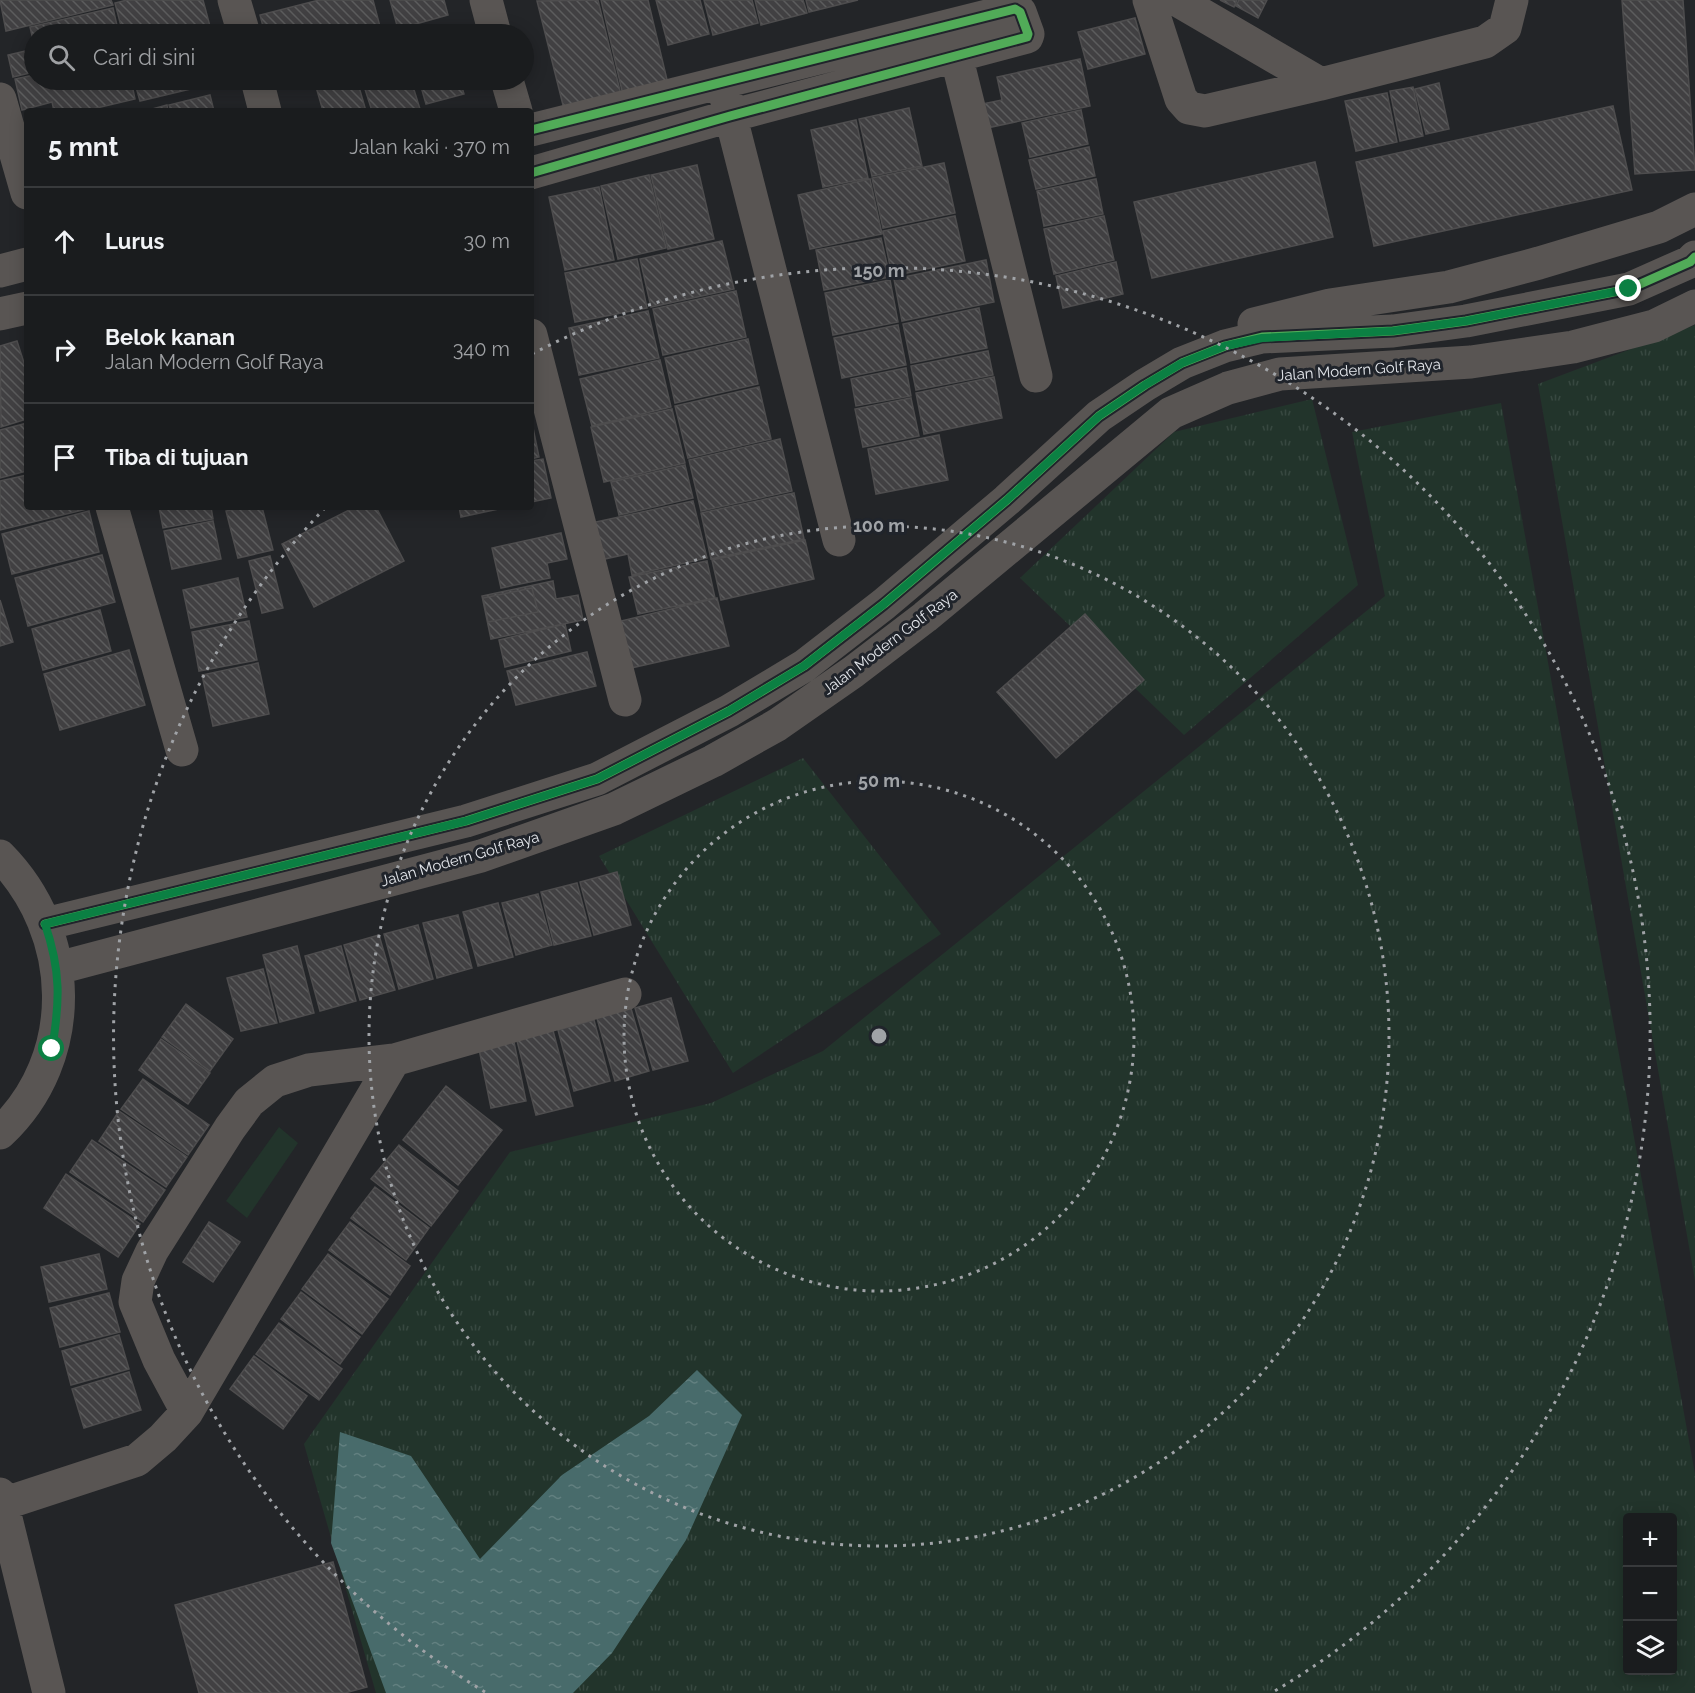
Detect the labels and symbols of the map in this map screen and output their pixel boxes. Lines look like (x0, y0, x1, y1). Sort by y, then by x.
text: 150 m (854, 260, 905, 281)
route end (1615, 275, 1641, 301)
street label: Jalan Modern Golf Raya (1277, 355, 1441, 385)
text: 100 m (853, 515, 905, 536)
street label: Jalan Modern Golf Raya (819, 585, 961, 699)
text: 50 m (858, 770, 900, 791)
street label: Jalan Modern Golf Raya (379, 828, 541, 890)
centre of rings (869, 1026, 889, 1046)
route start (38, 1035, 64, 1061)

